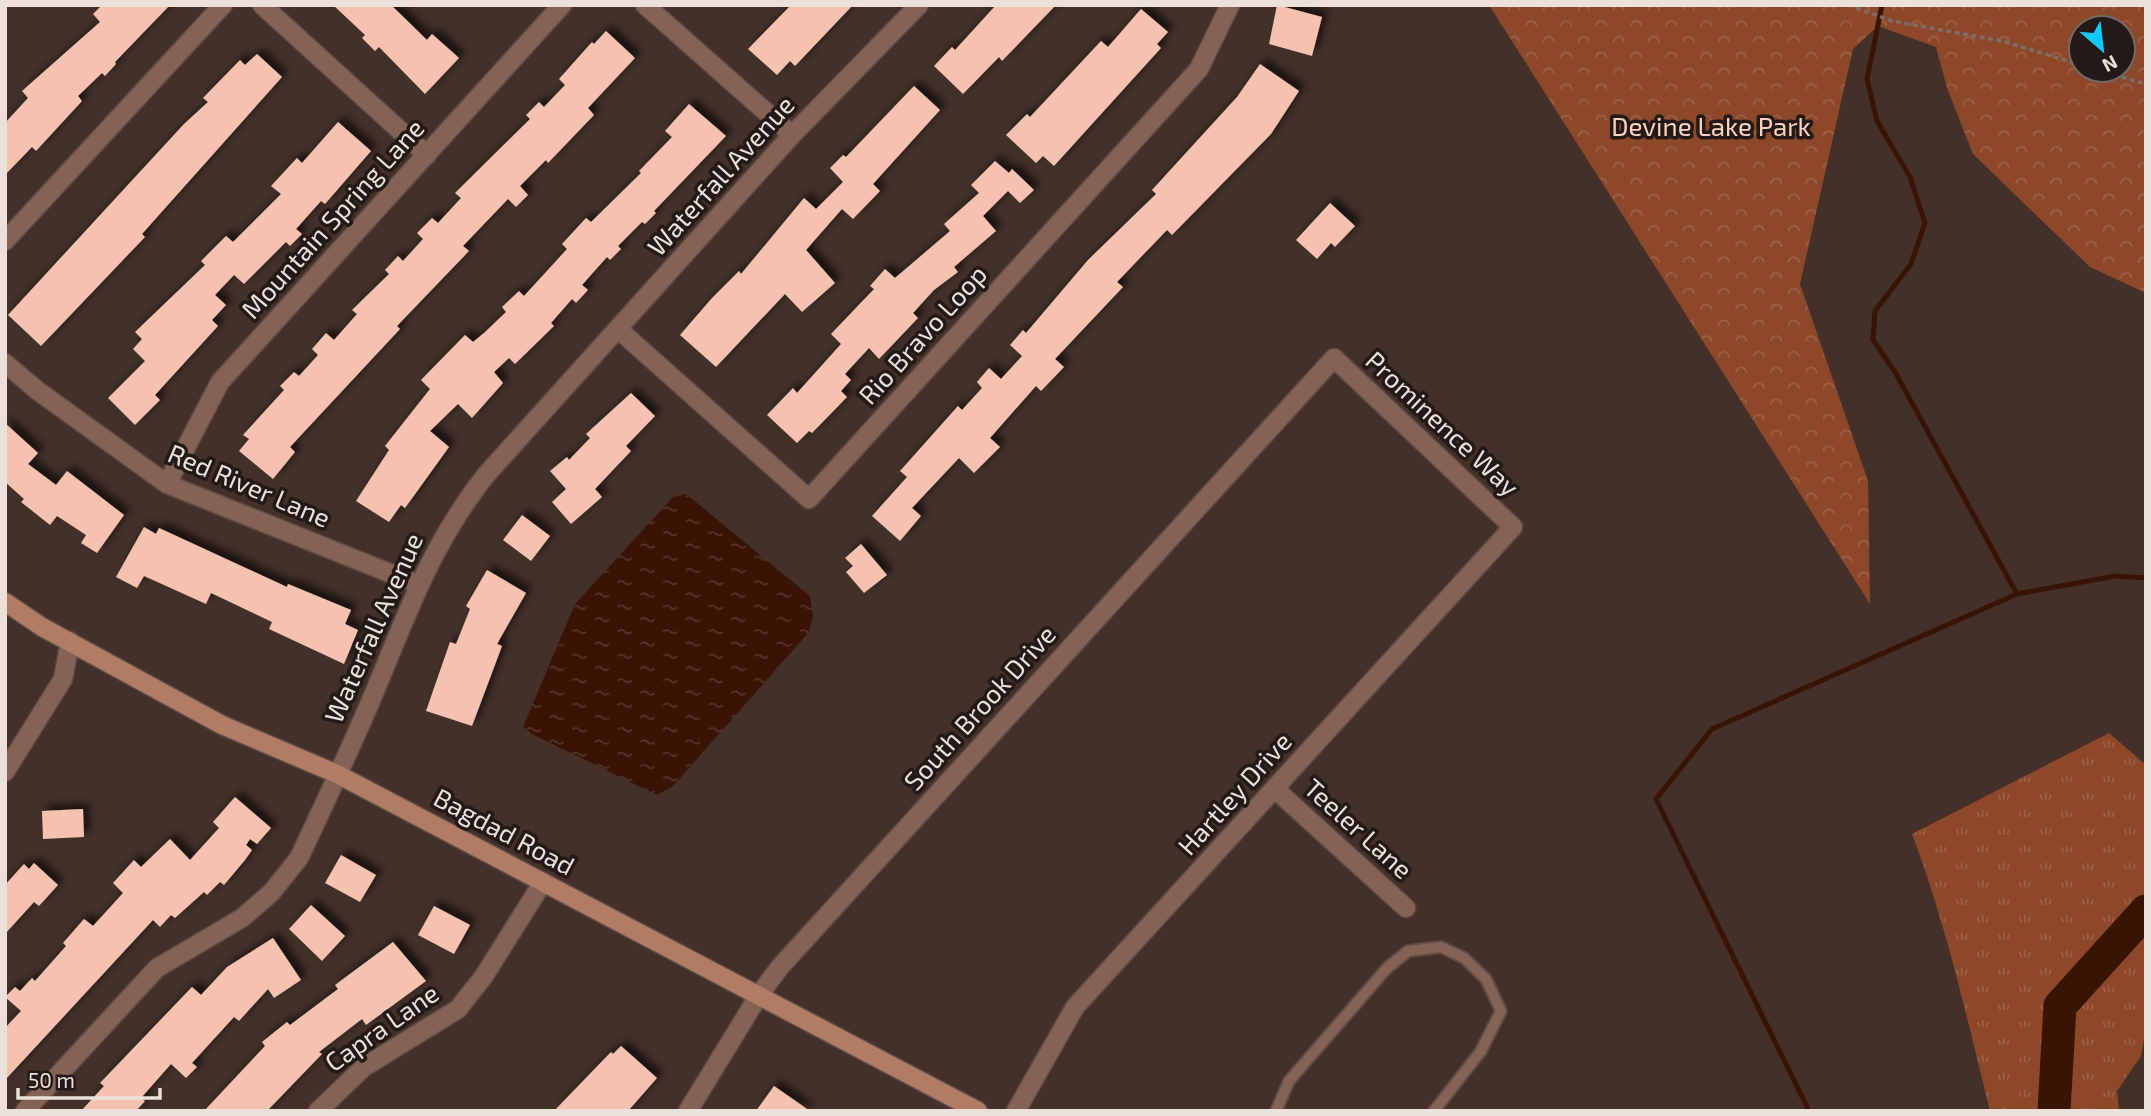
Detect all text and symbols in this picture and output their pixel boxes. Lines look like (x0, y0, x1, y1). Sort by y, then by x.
north arrow (2067, 14, 2137, 84)
text: N (2099, 51, 2122, 78)
street label: Waterfall Avenue (640, 89, 800, 261)
park label: Devine Lake Park (1611, 110, 1811, 141)
street label: Mountain Spring Lane (234, 112, 430, 324)
street label: Rio Bravo Loop (851, 258, 992, 410)
street label: Prominence Way (1360, 344, 1526, 502)
street label: Red River Lane (164, 437, 335, 533)
street label: Waterfall Avenue (317, 528, 428, 727)
street label: South Brook Drive (897, 618, 1061, 796)
street label: Hartley Drive (1171, 725, 1297, 861)
street label: Teeler Lane (1299, 771, 1419, 884)
street label: Bagdad Road (429, 781, 580, 881)
street label: Capra Lane (318, 976, 444, 1077)
scale bar (18, 1056, 159, 1100)
text: 50 m (28, 1067, 75, 1092)

